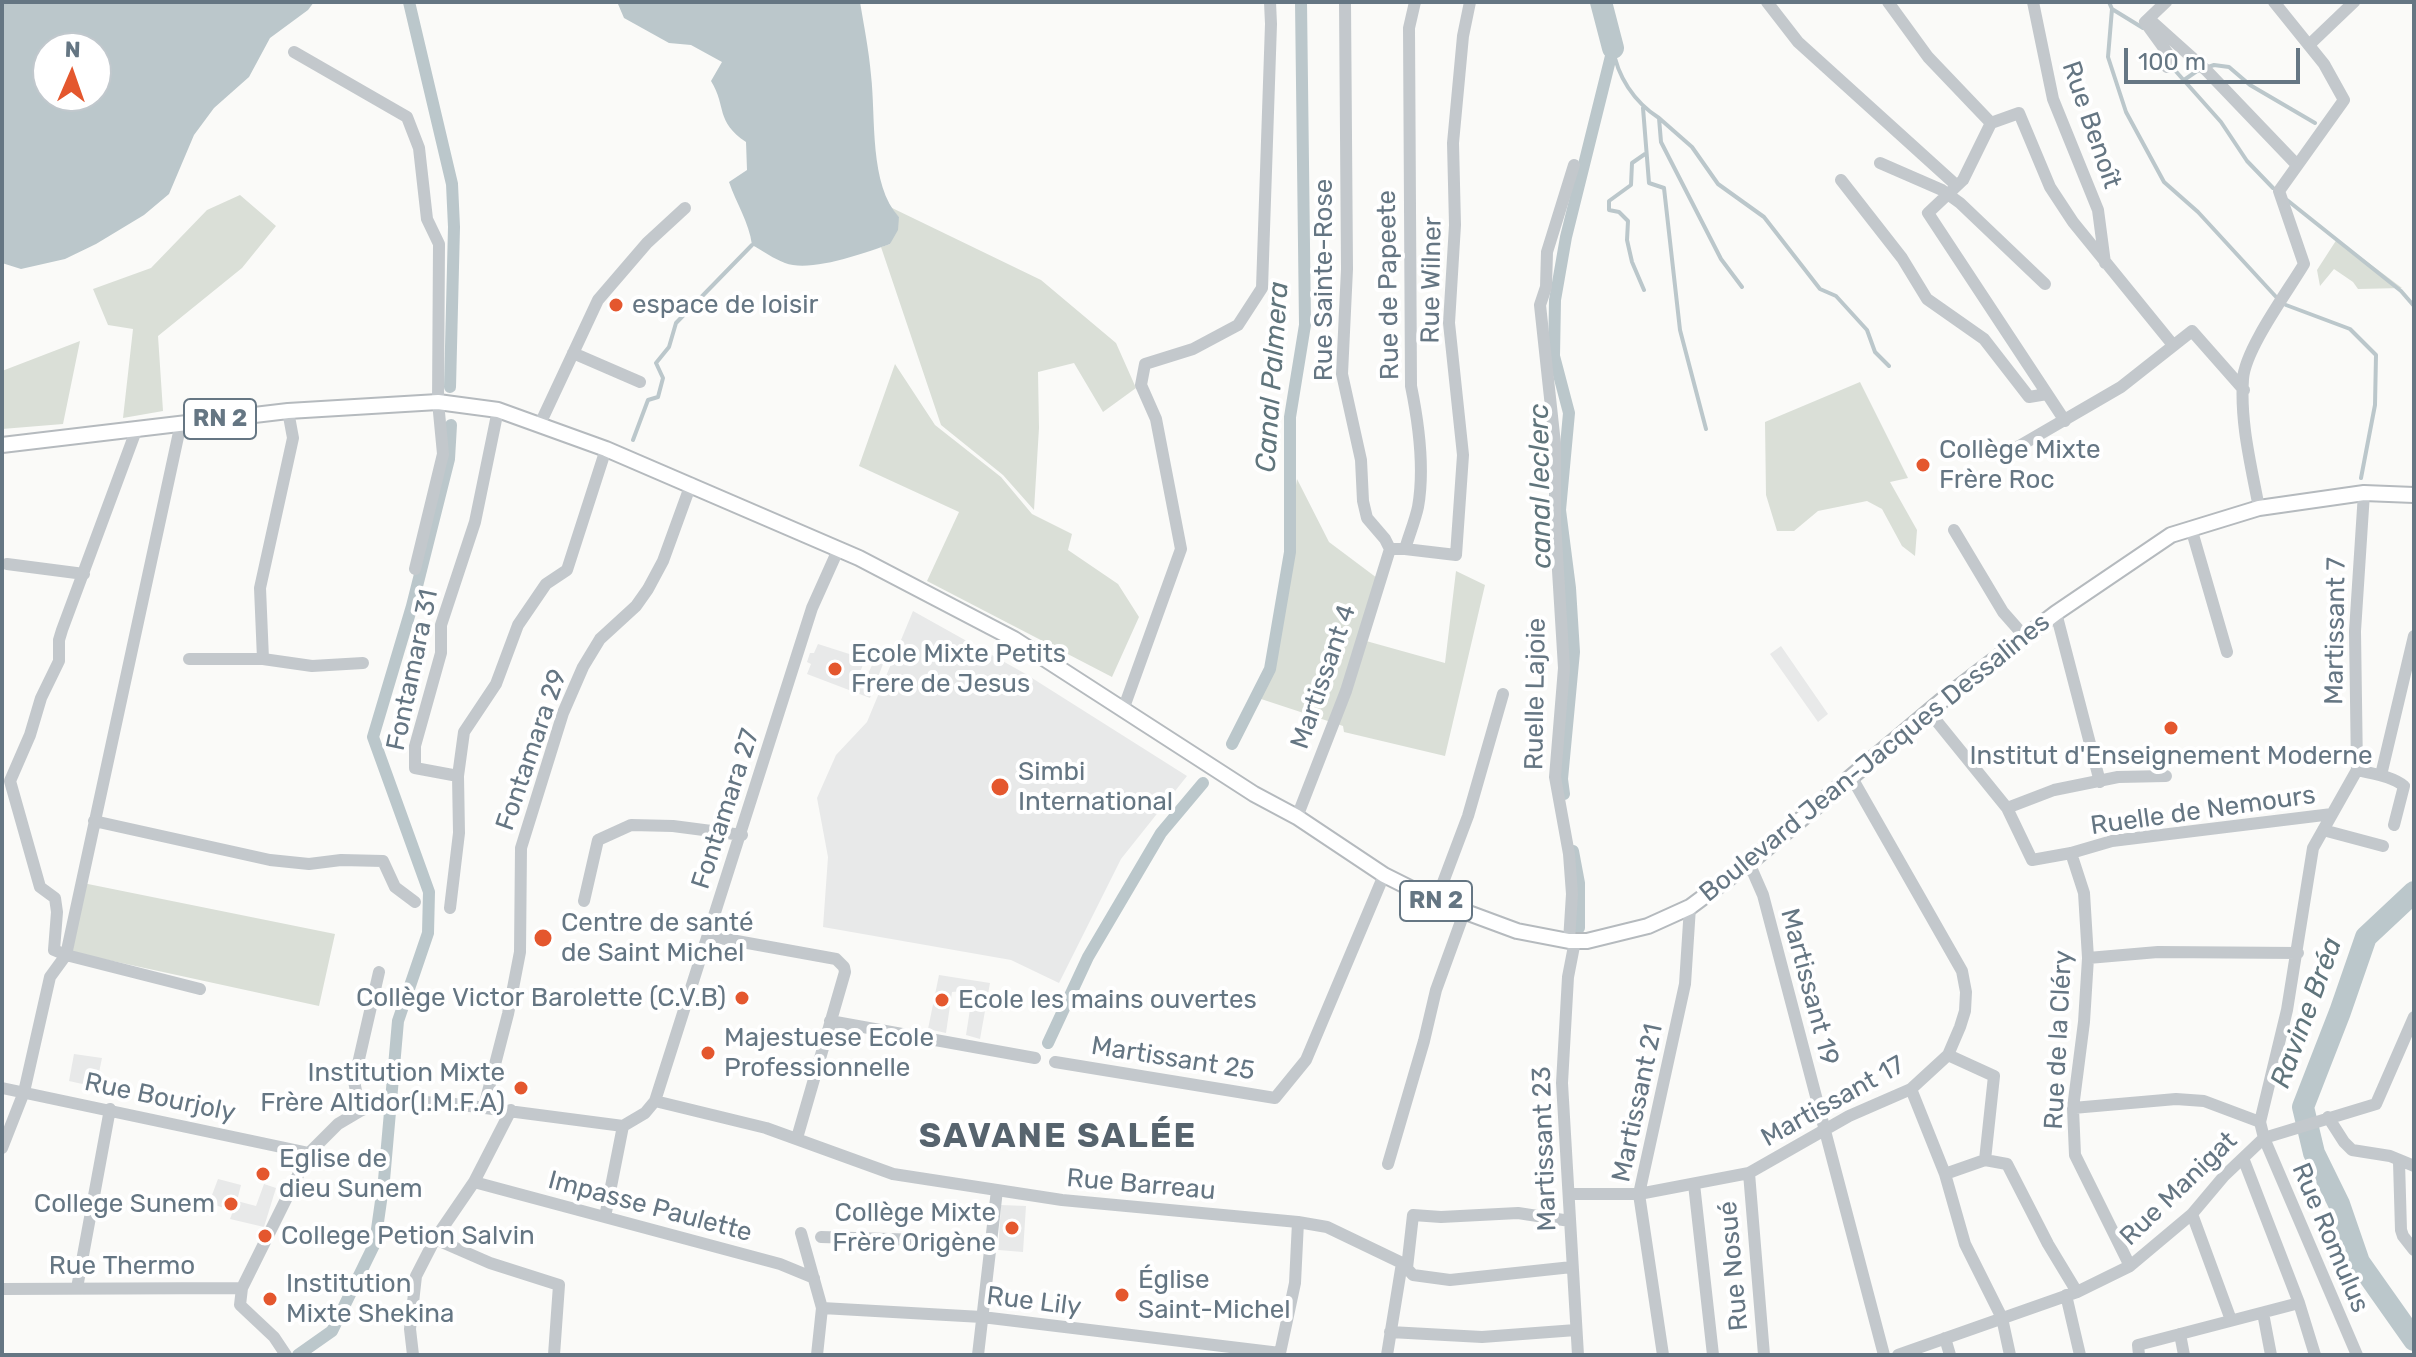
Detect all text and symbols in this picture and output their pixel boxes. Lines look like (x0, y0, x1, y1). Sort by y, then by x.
north arrow (32, 32, 112, 112)
scale bar (2128, 32, 2304, 82)
text: N (64, 36, 81, 63)
text: 100 m (2138, 48, 2206, 76)
street label: Rue Benoît (2055, 57, 2127, 193)
street label: Rue Sainte-Rose (1308, 179, 1340, 381)
street label: Rue de Papeete (1372, 190, 1406, 380)
street label: Rue Wilner (1415, 216, 1449, 344)
water label: Canal Palmera (1250, 280, 1296, 474)
place label: espace de loisir (632, 289, 818, 321)
marker: espace de loisir (607, 296, 625, 314)
road number: RN 2 (184, 399, 256, 439)
water label: canal leclerc (1523, 403, 1559, 569)
place label: Collège Mixte Frère Roc (1939, 434, 2101, 496)
marker: Collège Mixte Frère Roc (1914, 456, 1932, 474)
street label: Martissant 7 (2319, 557, 2353, 705)
street label: Fontamara 31 (381, 587, 445, 753)
street label: Martissant 4 (1285, 601, 1363, 753)
street label: Boulevard Jean-Jacques Dessalines (1694, 607, 2056, 909)
street label: Ruelle Lajoie (1519, 618, 1553, 770)
place label: Ecole Mixte Petits Frere de Jesus (851, 638, 1066, 700)
marker: Ecole Mixte Petits Frere de Jesus (826, 660, 844, 678)
street label: Fontamara 29 (490, 665, 574, 835)
marker: Institut d'Enseignement Moderne (2162, 719, 2180, 737)
street label: Fontamara 27 (685, 725, 767, 893)
place label: Institut d'Enseignement Moderne (1969, 740, 2373, 772)
place label: Simbi International (1018, 756, 1173, 818)
marker: Simbi International (989, 776, 1011, 798)
street label: Ruelle de Nemours (2089, 780, 2317, 842)
road number: RN 2 (1400, 881, 1472, 921)
street label: Martissant 19 (1773, 905, 1845, 1069)
place label: Centre de santé de Saint Michel (561, 907, 753, 968)
marker: Centre de santé de Saint Michel (532, 927, 554, 949)
water label: Ravine Bréa (2264, 933, 2350, 1093)
street label: Rue de la Cléry (2039, 950, 2079, 1130)
place label: Collège Victor Barolette (C.V.B) (356, 982, 726, 1014)
place label: Ecole les mains ouvertes (958, 984, 1257, 1016)
marker: Collège Victor Barolette (C.V.B) (733, 989, 751, 1007)
marker: Ecole les mains ouvertes (933, 991, 951, 1009)
street label: Martissant 21 (1606, 1021, 1670, 1185)
place label: Majestuese Ecole Professionnelle (724, 1022, 934, 1084)
street label: Martissant 25 (1089, 1031, 1257, 1087)
marker: Majestuese Ecole Professionnelle (699, 1044, 717, 1062)
street label: Martissant 17 (1756, 1050, 1910, 1154)
place label: Institution Mixte Frère Altidor(I.M.F.A) (260, 1057, 505, 1118)
street label: Martissant 23 (1527, 1066, 1563, 1232)
street label: Rue Bourjoly (82, 1067, 238, 1129)
marker: Institution Mixte Frère Altidor(I.M.F.A) (512, 1079, 530, 1097)
district label: SAVANE SALÉE (919, 1117, 1197, 1157)
street label: Rue Manigat (2114, 1125, 2244, 1253)
place label: Eglise de dieu Sunem (279, 1143, 423, 1204)
street label: Rue Romulus (2284, 1159, 2376, 1317)
street label: Rue Barreau (1065, 1163, 1217, 1207)
marker: Eglise de dieu Sunem (254, 1165, 272, 1183)
street label: Impasse Paulette (545, 1165, 755, 1249)
place label: College Sunem (34, 1188, 215, 1220)
marker: College Sunem (222, 1195, 240, 1213)
place label: Collège Mixte Frère Origène (832, 1197, 996, 1258)
street label: Rue Nosué (1713, 1200, 1755, 1332)
marker: Collège Mixte Frère Origène (1003, 1219, 1021, 1237)
place label: College Petion Salvin (281, 1220, 535, 1252)
marker: College Petion Salvin (256, 1227, 274, 1245)
street label: Rue Thermo (49, 1250, 195, 1282)
place label: Église Saint-Michel (1138, 1264, 1291, 1326)
place label: Institution Mixte Shekina (286, 1268, 454, 1330)
street label: Rue Lily (985, 1281, 1083, 1323)
marker: Église Saint-Michel (1113, 1286, 1131, 1304)
marker: Institution Mixte Shekina (261, 1290, 279, 1308)

